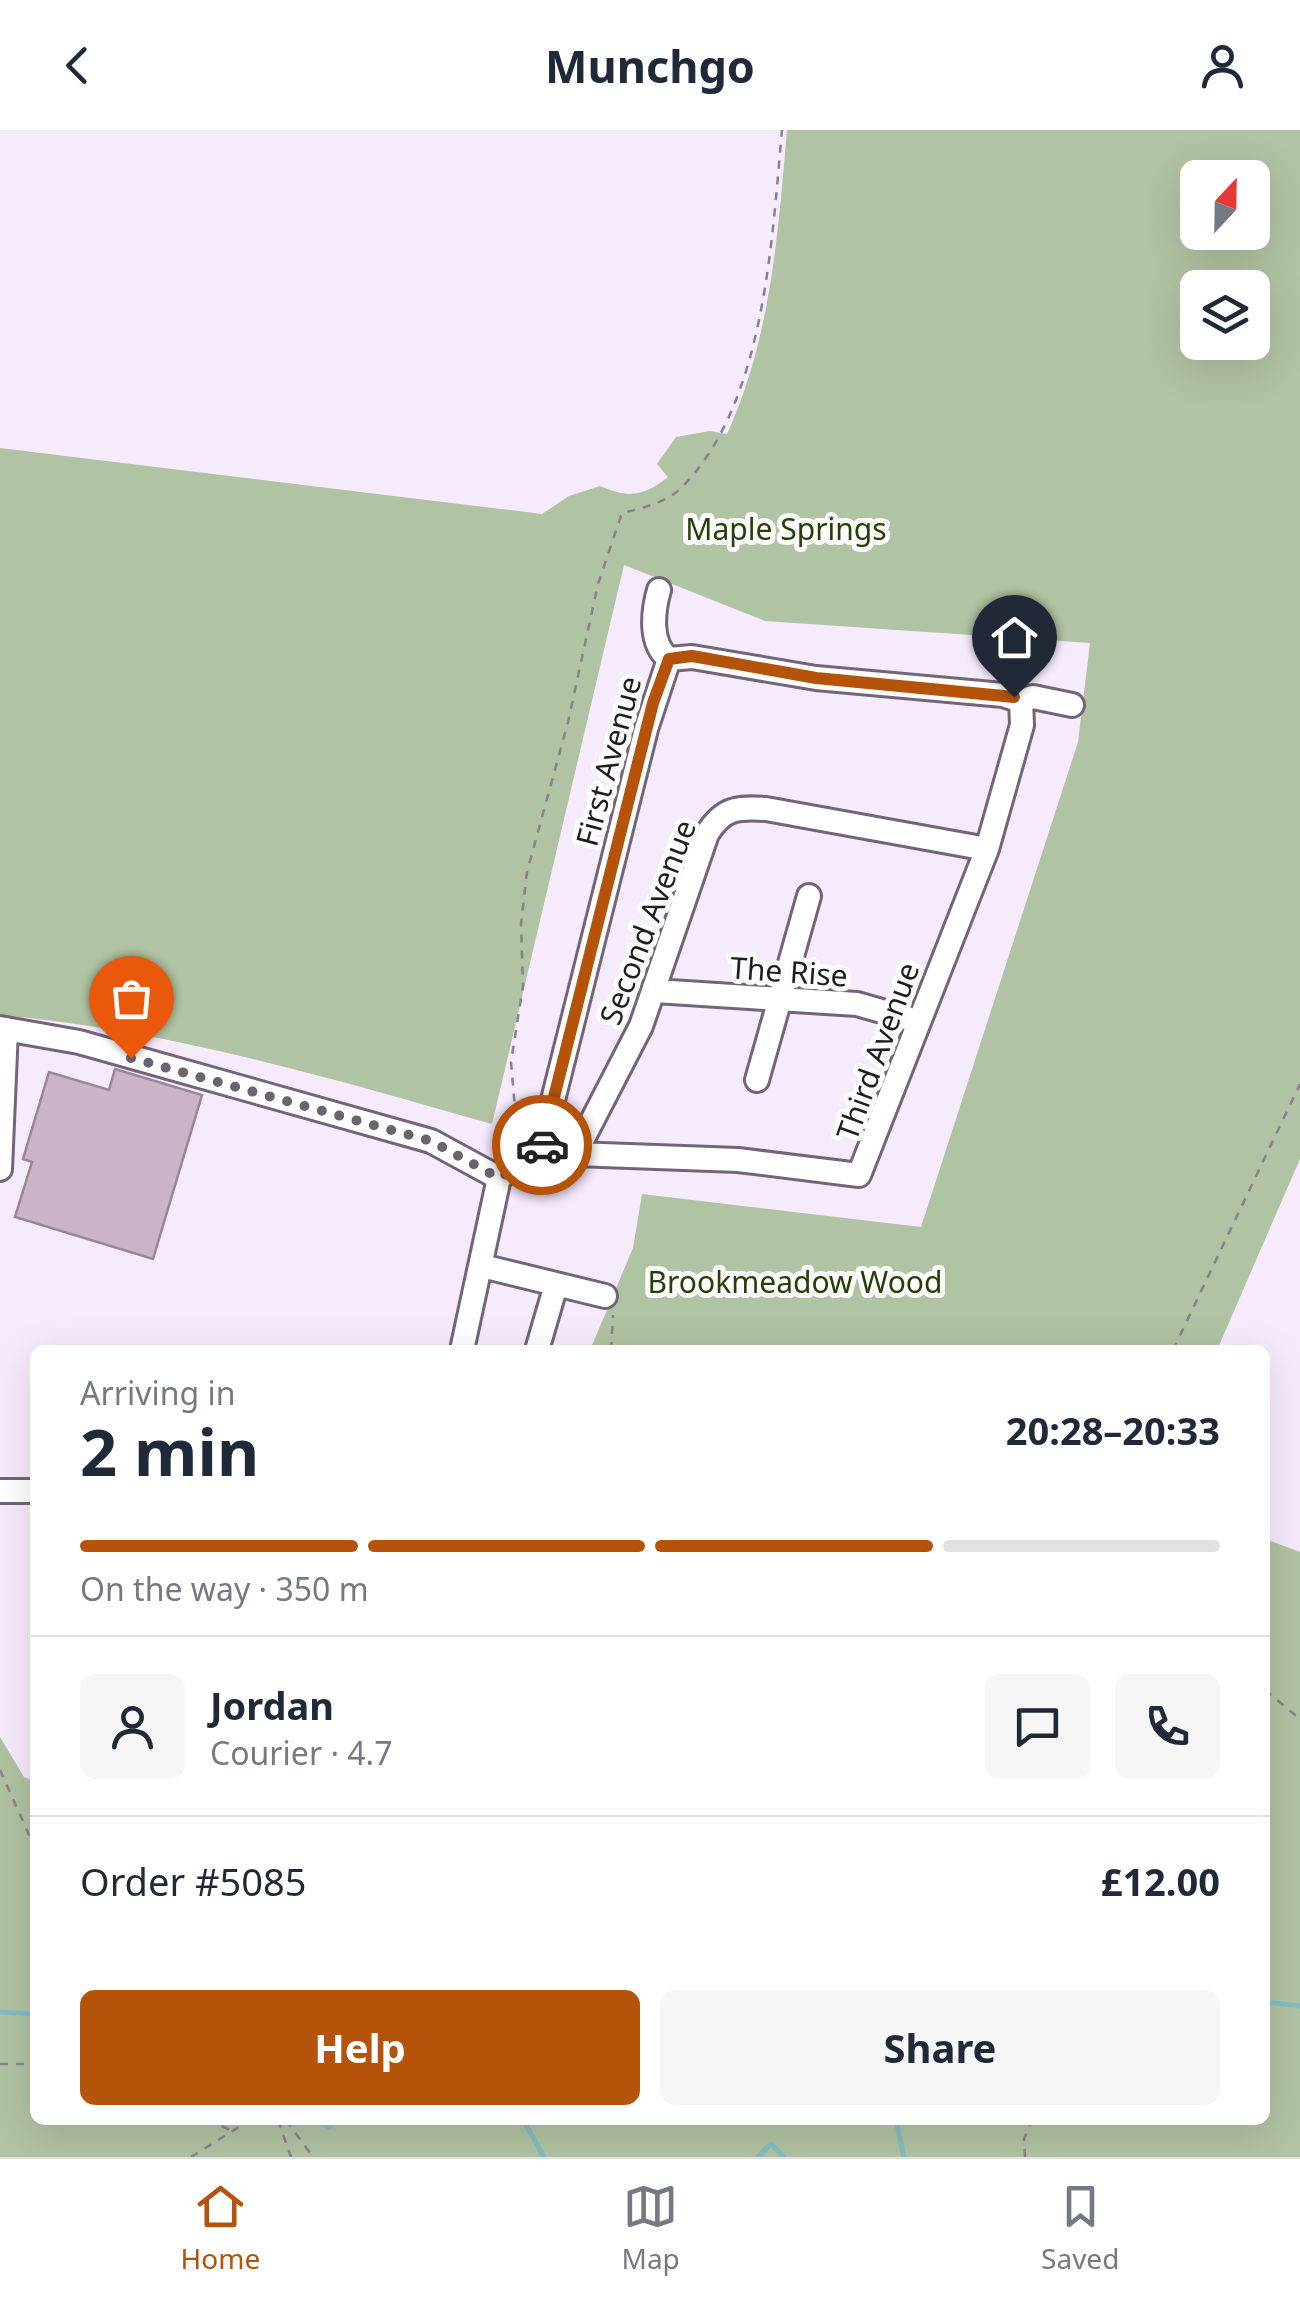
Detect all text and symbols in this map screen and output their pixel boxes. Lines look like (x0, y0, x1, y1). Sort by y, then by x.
text: Munchgo (545, 35, 755, 96)
icon: back (50, 38, 105, 93)
icon: person (1195, 38, 1250, 93)
north arrow (1180, 160, 1270, 250)
map controls (1180, 160, 1270, 360)
button: layers (1180, 270, 1270, 360)
park label: Maple Springs (685, 508, 887, 549)
pin (972, 595, 1057, 698)
icon: home (987, 610, 1042, 665)
street label: First Avenue (566, 672, 650, 850)
street label: Second Avenue (589, 814, 705, 1030)
street label: The Rise (729, 946, 849, 996)
pin (89, 956, 174, 1059)
street label: Third Avenue (826, 956, 928, 1146)
icon: bag (104, 971, 159, 1026)
courier (492, 1095, 592, 1195)
icon: car (515, 1118, 570, 1173)
park label: Brookmeadow Wood (648, 1261, 942, 1302)
text: Arriving in (80, 1371, 235, 1414)
text: 20:28–20:33 (1006, 1404, 1220, 1456)
text: 2 min (80, 1407, 259, 1495)
text: On the way · 350 m (80, 1567, 369, 1610)
button: person (80, 1674, 185, 1779)
button: chat (985, 1674, 1090, 1779)
button: phone (1115, 1674, 1220, 1779)
text: Jordan (210, 1679, 334, 1731)
text: Courier · 4.7 (210, 1731, 393, 1774)
text: Order #5085 (80, 1855, 306, 1907)
text: £12.00 (1101, 1855, 1220, 1907)
button: Help (80, 1990, 640, 2105)
button: Share (660, 1990, 1220, 2105)
tab: Home (181, 2179, 260, 2277)
tab: Map (622, 2179, 680, 2277)
tab: Saved (1041, 2179, 1119, 2277)

